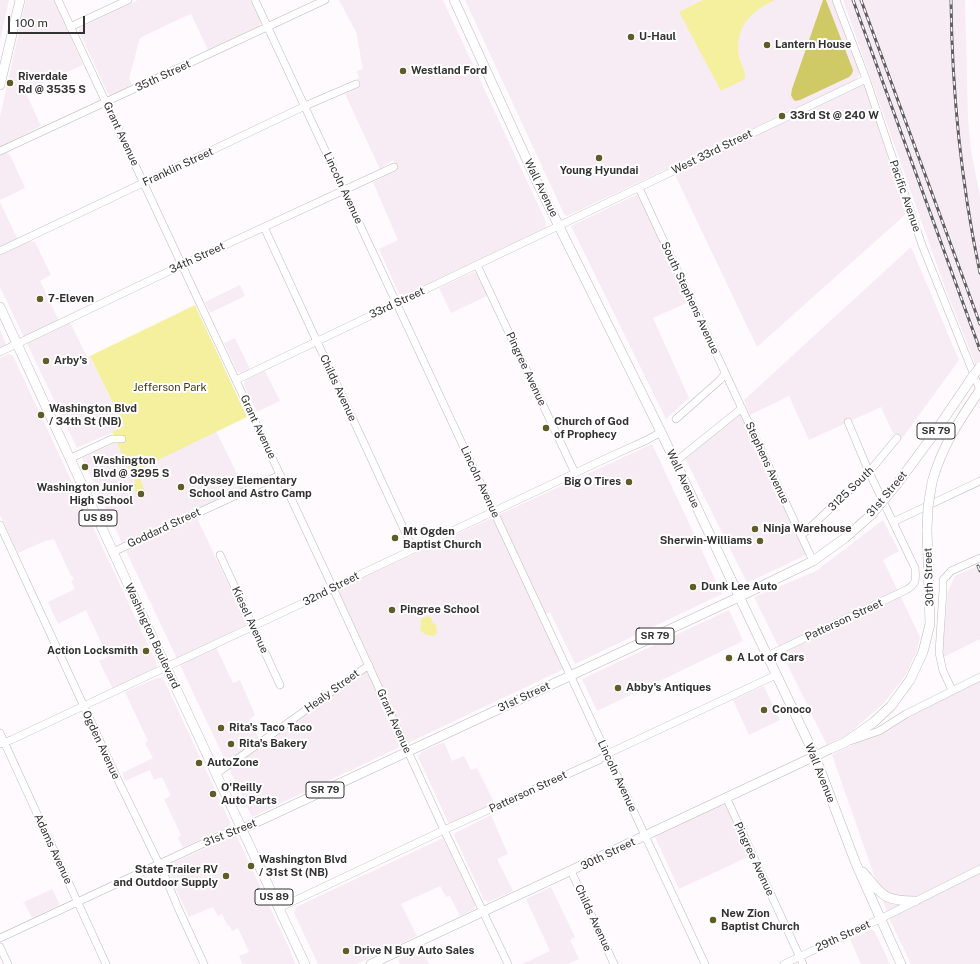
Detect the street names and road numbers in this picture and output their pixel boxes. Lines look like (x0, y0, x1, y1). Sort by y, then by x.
street label: 35th Street (133, 57, 193, 95)
street label: Grant Avenue (100, 100, 142, 168)
street label: West 33rd Street (670, 127, 754, 177)
street label: Franklin Street (141, 145, 215, 189)
street label: Lincoln Avenue (321, 150, 365, 226)
street label: Wall Avenue (521, 157, 561, 219)
street label: Pacific Avenue (887, 158, 923, 234)
street label: 34th Street (167, 239, 227, 277)
street label: South Stephens Avenue (658, 240, 722, 356)
street label: 33rd Street (367, 284, 427, 322)
street label: Pingree Avenue (503, 330, 549, 408)
street label: Childs Avenue (317, 352, 359, 424)
street label: Grant Avenue (237, 393, 279, 461)
street label: Stephens Avenue (742, 420, 792, 506)
road number: SR 79 (917, 423, 955, 439)
street label: Lincoln Avenue (458, 444, 502, 520)
street label: Wall Avenue (664, 448, 702, 510)
street label: 3125 South (825, 464, 877, 514)
street label: 31st Street (864, 468, 910, 520)
street label: Goddard Street (125, 505, 203, 551)
road number: US 89 (79, 510, 117, 526)
street label: 30th Street (921, 547, 937, 607)
street label: 32nd Street (301, 569, 361, 609)
street label: Washington Boulevard (122, 581, 182, 691)
street label: Kiesel Avenue (229, 585, 271, 655)
street label: Patterson Street (803, 596, 885, 644)
road number: SR 79 (636, 628, 674, 644)
street label: Healy Street (302, 667, 362, 715)
street label: 31st Street (496, 679, 552, 715)
street label: Grant Avenue (374, 687, 414, 755)
street label: Ogden Avenue (79, 709, 123, 781)
street label: Lincoln Avenue (595, 738, 639, 814)
street label: Wall Avenue (802, 741, 838, 805)
street label: Patterson Street (487, 768, 569, 816)
road number: SR 79 (306, 782, 344, 798)
street label: Adams Avenue (31, 812, 75, 886)
street label: 31st Street (202, 816, 258, 850)
street label: Pingree Avenue (731, 820, 777, 898)
street label: 30th Street (579, 835, 637, 873)
street label: Childs Avenue (572, 882, 614, 954)
road number: US 89 (255, 889, 293, 905)
street label: 29th Street (814, 918, 872, 954)

